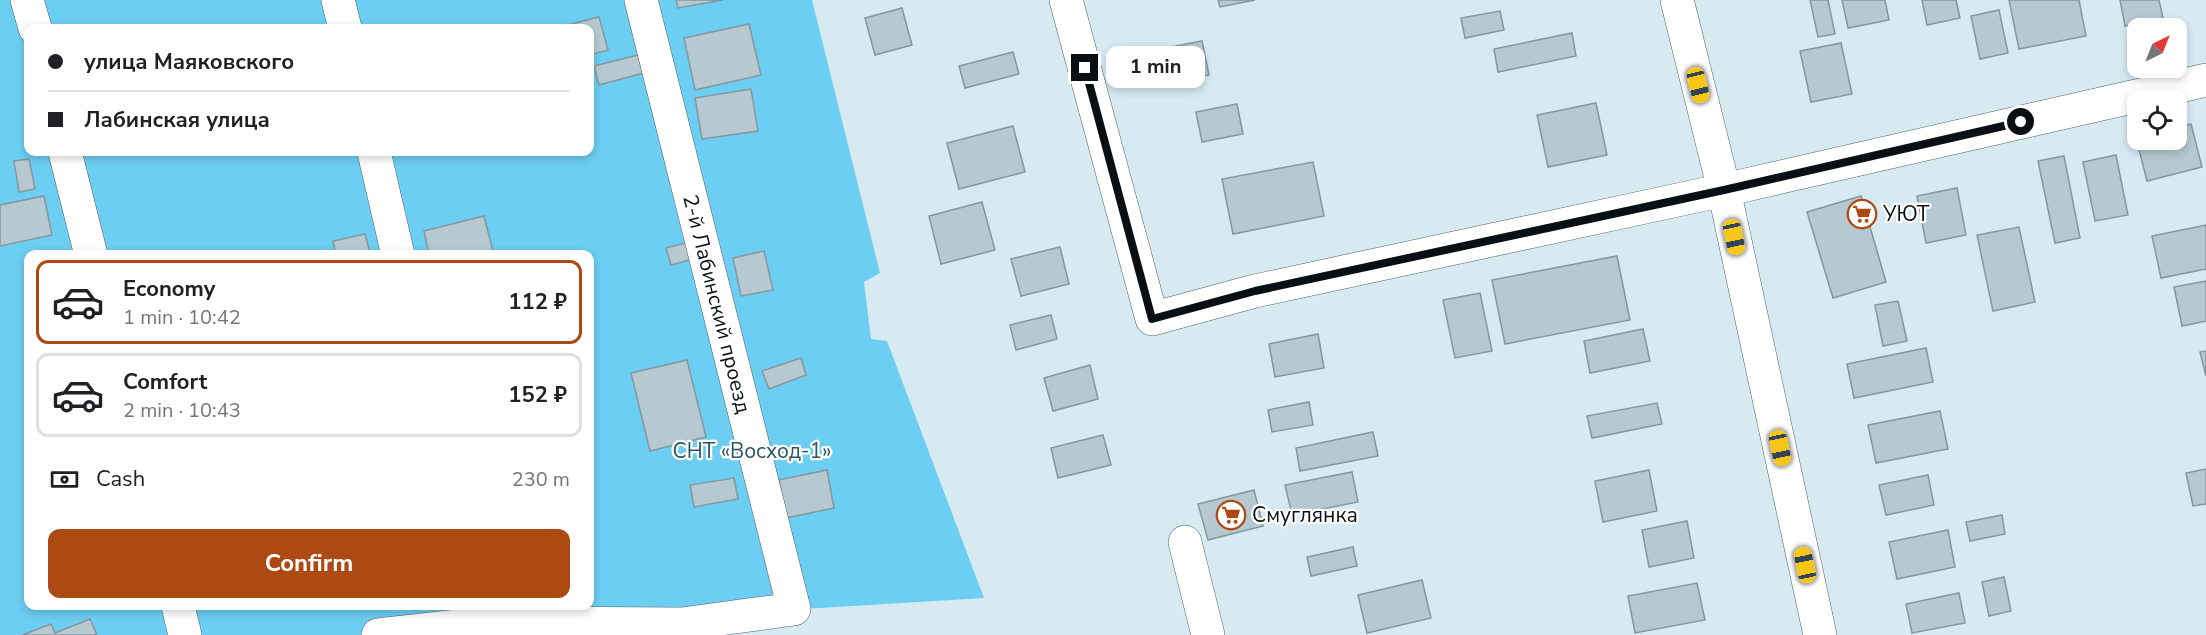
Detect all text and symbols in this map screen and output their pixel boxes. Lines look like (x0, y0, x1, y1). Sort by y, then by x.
north arrow (2127, 18, 2187, 78)
map controls (2127, 18, 2187, 150)
text: улица Маяковского (84, 47, 294, 77)
callout: 1 min (1106, 47, 1205, 89)
text: 1 min (1130, 53, 1181, 80)
route end (1071, 54, 1098, 81)
car (1685, 65, 1711, 105)
button: locate (2127, 90, 2187, 150)
text: Лабинская улица (84, 105, 270, 135)
route start (2007, 108, 2034, 135)
street label: 2-й Лабинский проезд (676, 192, 758, 416)
supermarket icon: УЮТ (1846, 198, 1878, 230)
place label: УЮТ (1882, 200, 1930, 228)
car (1721, 218, 1747, 256)
text: Economy (123, 274, 215, 304)
icon: car (51, 275, 105, 329)
text: 112 ₽ (508, 287, 567, 317)
text: 1 min · 10:42 (123, 304, 241, 331)
text: Comfort (123, 367, 207, 397)
icon: car (51, 368, 105, 422)
text: 152 ₽ (508, 380, 567, 410)
text: 2 min · 10:43 (123, 397, 241, 424)
car (1767, 429, 1793, 467)
park label: СНТ «Восход-1» (673, 437, 831, 465)
icon: cash (48, 463, 81, 496)
text: Cash (96, 464, 145, 494)
text: 230 m (512, 466, 570, 493)
supermarket icon: Смуглянка (1215, 499, 1247, 531)
place label: Смуглянка (1252, 501, 1358, 529)
button: Confirm (48, 529, 570, 598)
car (1792, 546, 1818, 584)

